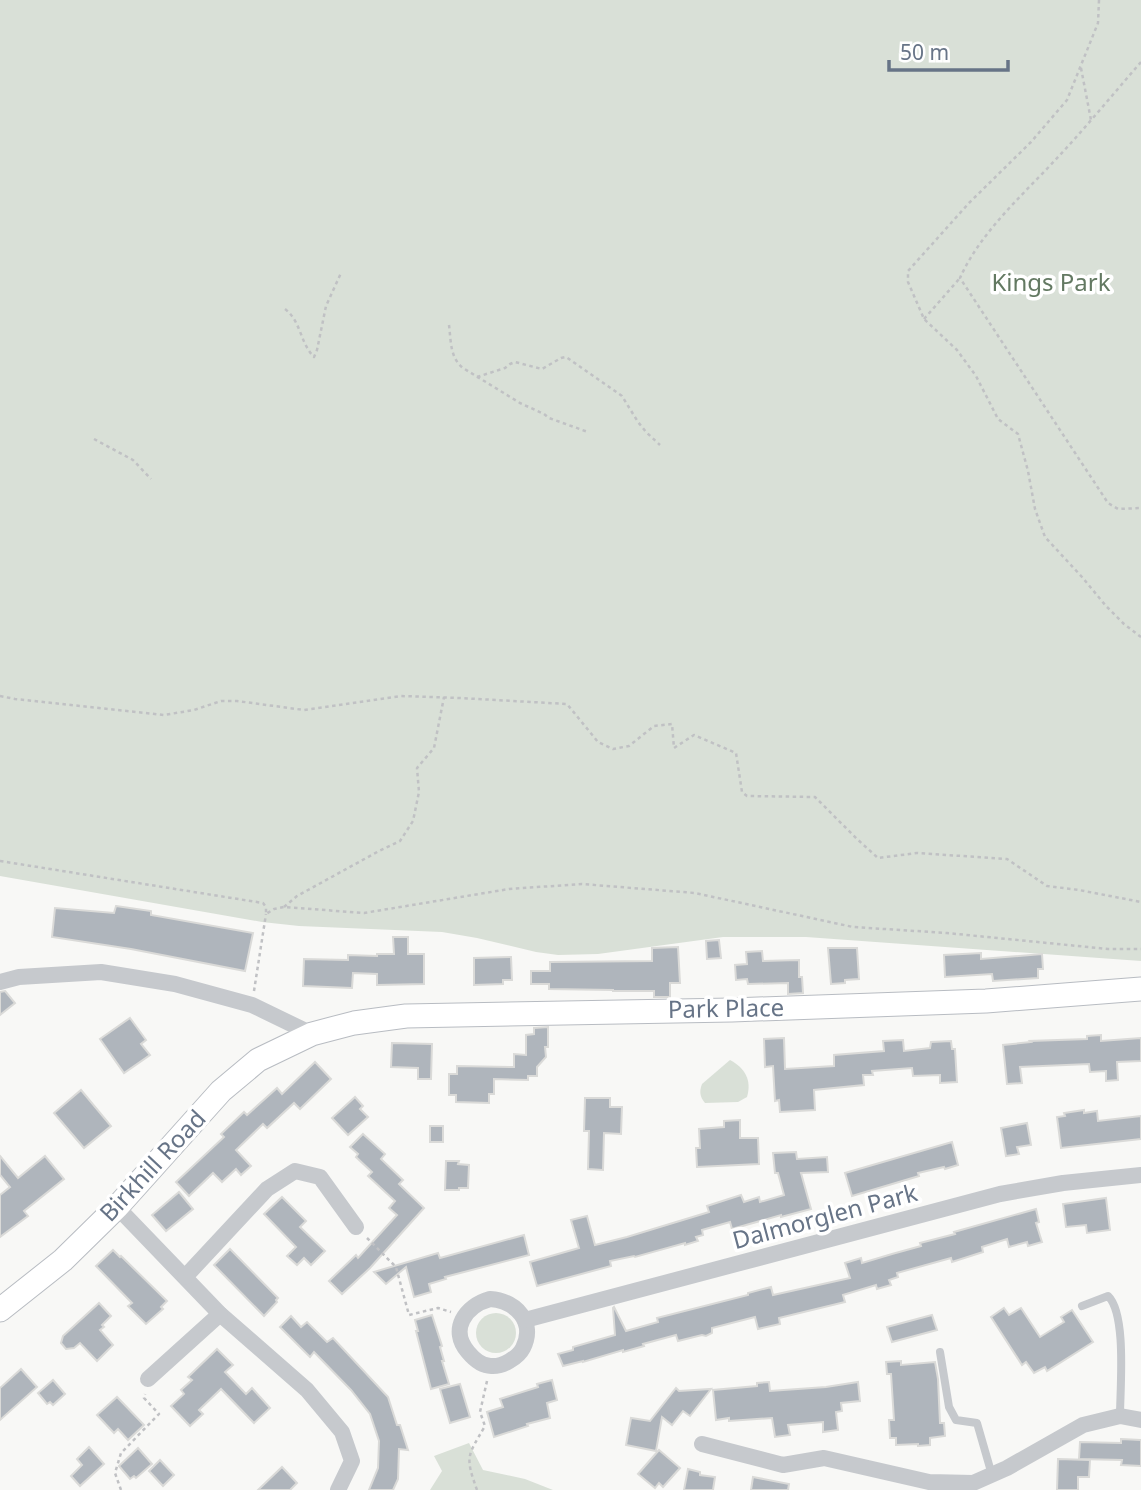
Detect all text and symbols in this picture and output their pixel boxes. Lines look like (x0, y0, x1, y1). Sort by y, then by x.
scale bar (889, 28, 1008, 72)
text: 50 m (900, 38, 949, 66)
park label: Kings Park (991, 265, 1111, 298)
street label: Park Place (668, 990, 784, 1025)
street label: Birkhill Road (91, 1102, 212, 1228)
street label: Dalmorglen Park (729, 1175, 921, 1256)

